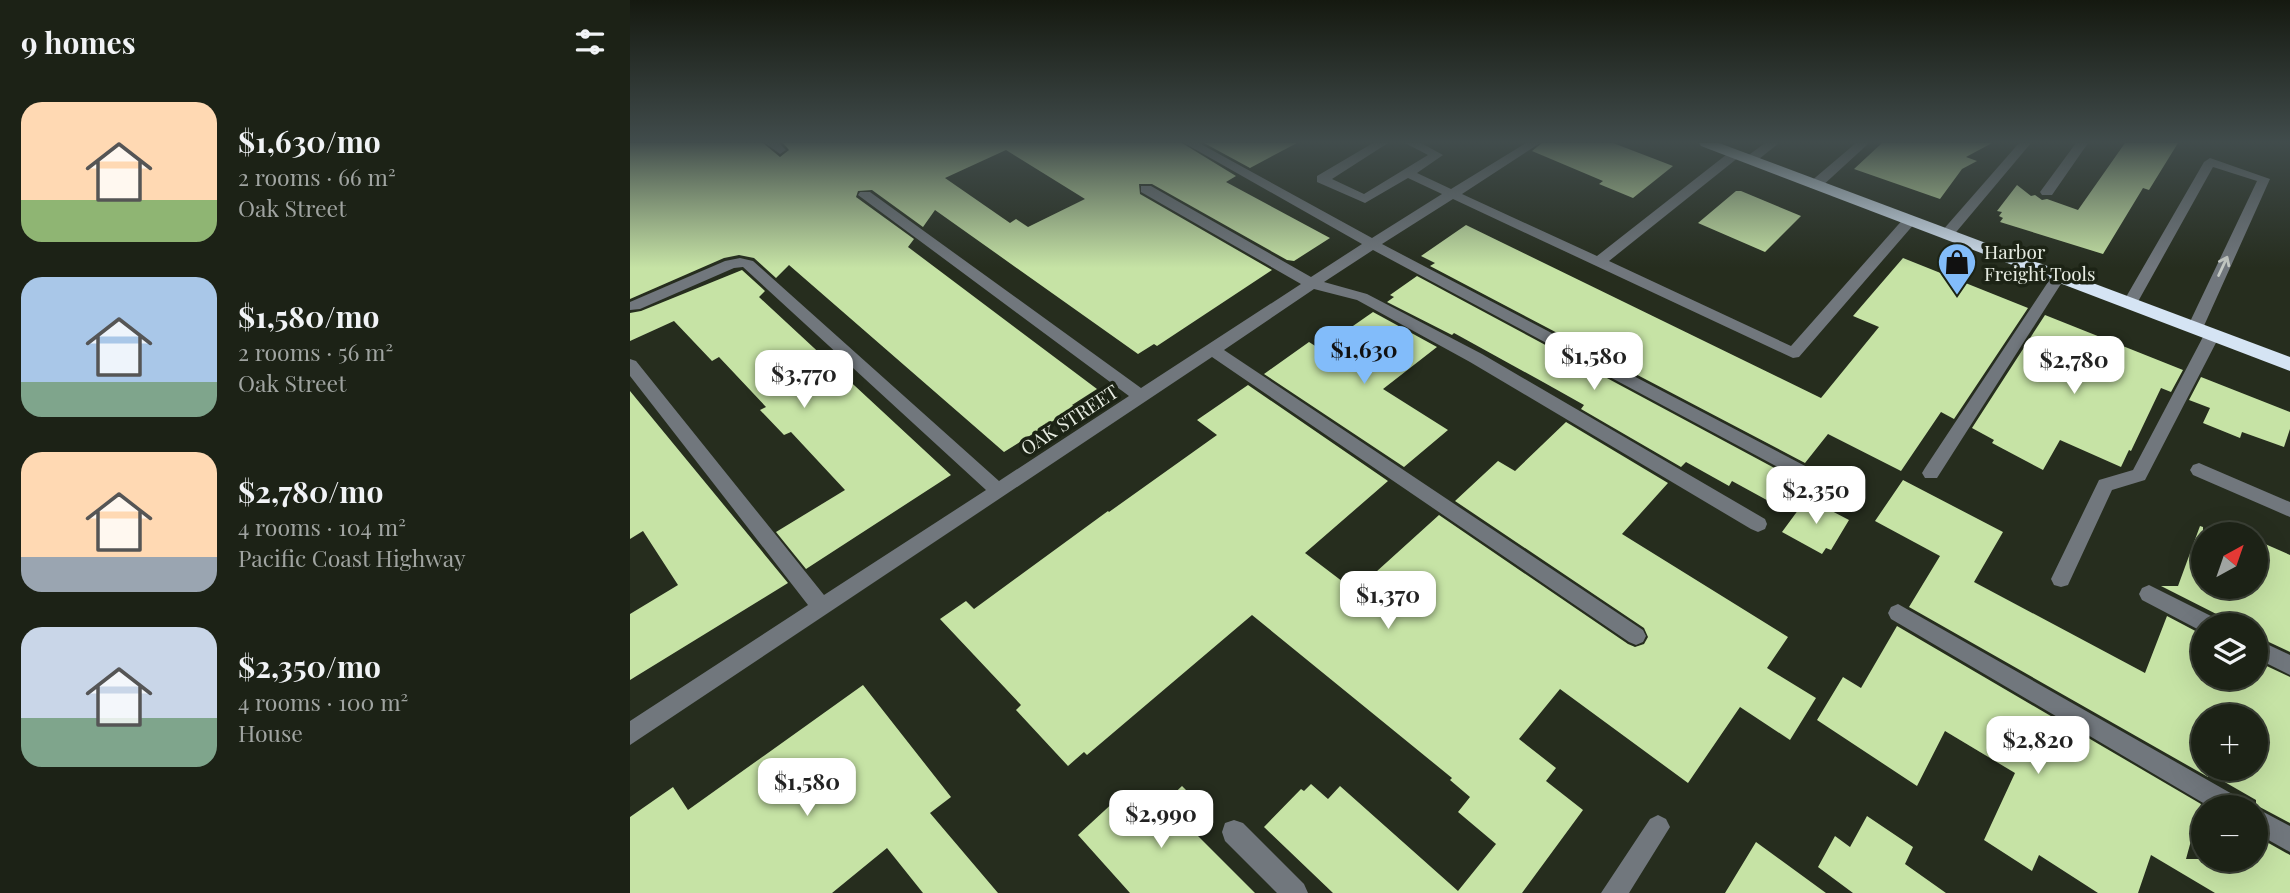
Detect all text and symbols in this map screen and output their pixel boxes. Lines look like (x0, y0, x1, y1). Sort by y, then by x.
text: 9 homes (21, 22, 136, 62)
icon: filters (571, 23, 609, 61)
text: $1,630/mo (238, 121, 381, 161)
icon: home (77, 130, 161, 214)
text: 2 rooms · 66 m² (238, 161, 396, 192)
text: Oak Street (238, 192, 346, 223)
place label: Harbor Freight Tools (1984, 238, 2096, 286)
shop icon: Harbor Freight Tools (1936, 241, 1978, 296)
one-way arrow (2217, 256, 2231, 277)
text: $1,580/mo (238, 296, 380, 336)
icon: home (77, 305, 161, 389)
pin: $1,630 (1307, 326, 1421, 386)
pin: $1,580 (1537, 332, 1651, 392)
text: $1,630 (1330, 333, 1398, 364)
text: 2 rooms · 56 m² (238, 336, 393, 367)
pin: $2,780 (2017, 336, 2131, 396)
text: $1,580 (1561, 339, 1627, 370)
text: $2,780 (2039, 343, 2109, 374)
pin: $3,770 (747, 350, 861, 410)
text: $3,770 (771, 357, 837, 388)
text: Oak Street (238, 367, 346, 398)
street label: OAK STREET (1015, 378, 1123, 460)
pin: $2,350 (1759, 466, 1873, 526)
text: $2,780/mo (238, 471, 383, 511)
text: $2,350 (1782, 473, 1850, 504)
icon: home (77, 480, 161, 564)
text: 4 rooms · 104 m² (238, 511, 406, 542)
north arrow (2191, 522, 2268, 598)
map controls (2191, 522, 2268, 872)
text: Pacific Coast Highway (238, 542, 466, 573)
pin: $1,370 (1331, 572, 1445, 631)
text: $1,370 (1356, 578, 1420, 609)
button: layers (2191, 613, 2268, 690)
text: $2,350/mo (238, 646, 381, 686)
icon: home (77, 655, 161, 739)
text: 4 rooms · 100 m² (238, 686, 408, 717)
button: + (2191, 704, 2268, 781)
pin: $2,820 (1981, 716, 2095, 776)
text: House (238, 717, 303, 748)
text: $2,820 (2002, 723, 2074, 754)
pin: $1,580 (750, 758, 864, 818)
text: $1,580 (774, 765, 840, 796)
pin: $2,990 (1104, 790, 1218, 850)
button: − (2191, 795, 2268, 872)
text: $2,990 (1125, 797, 1197, 828)

